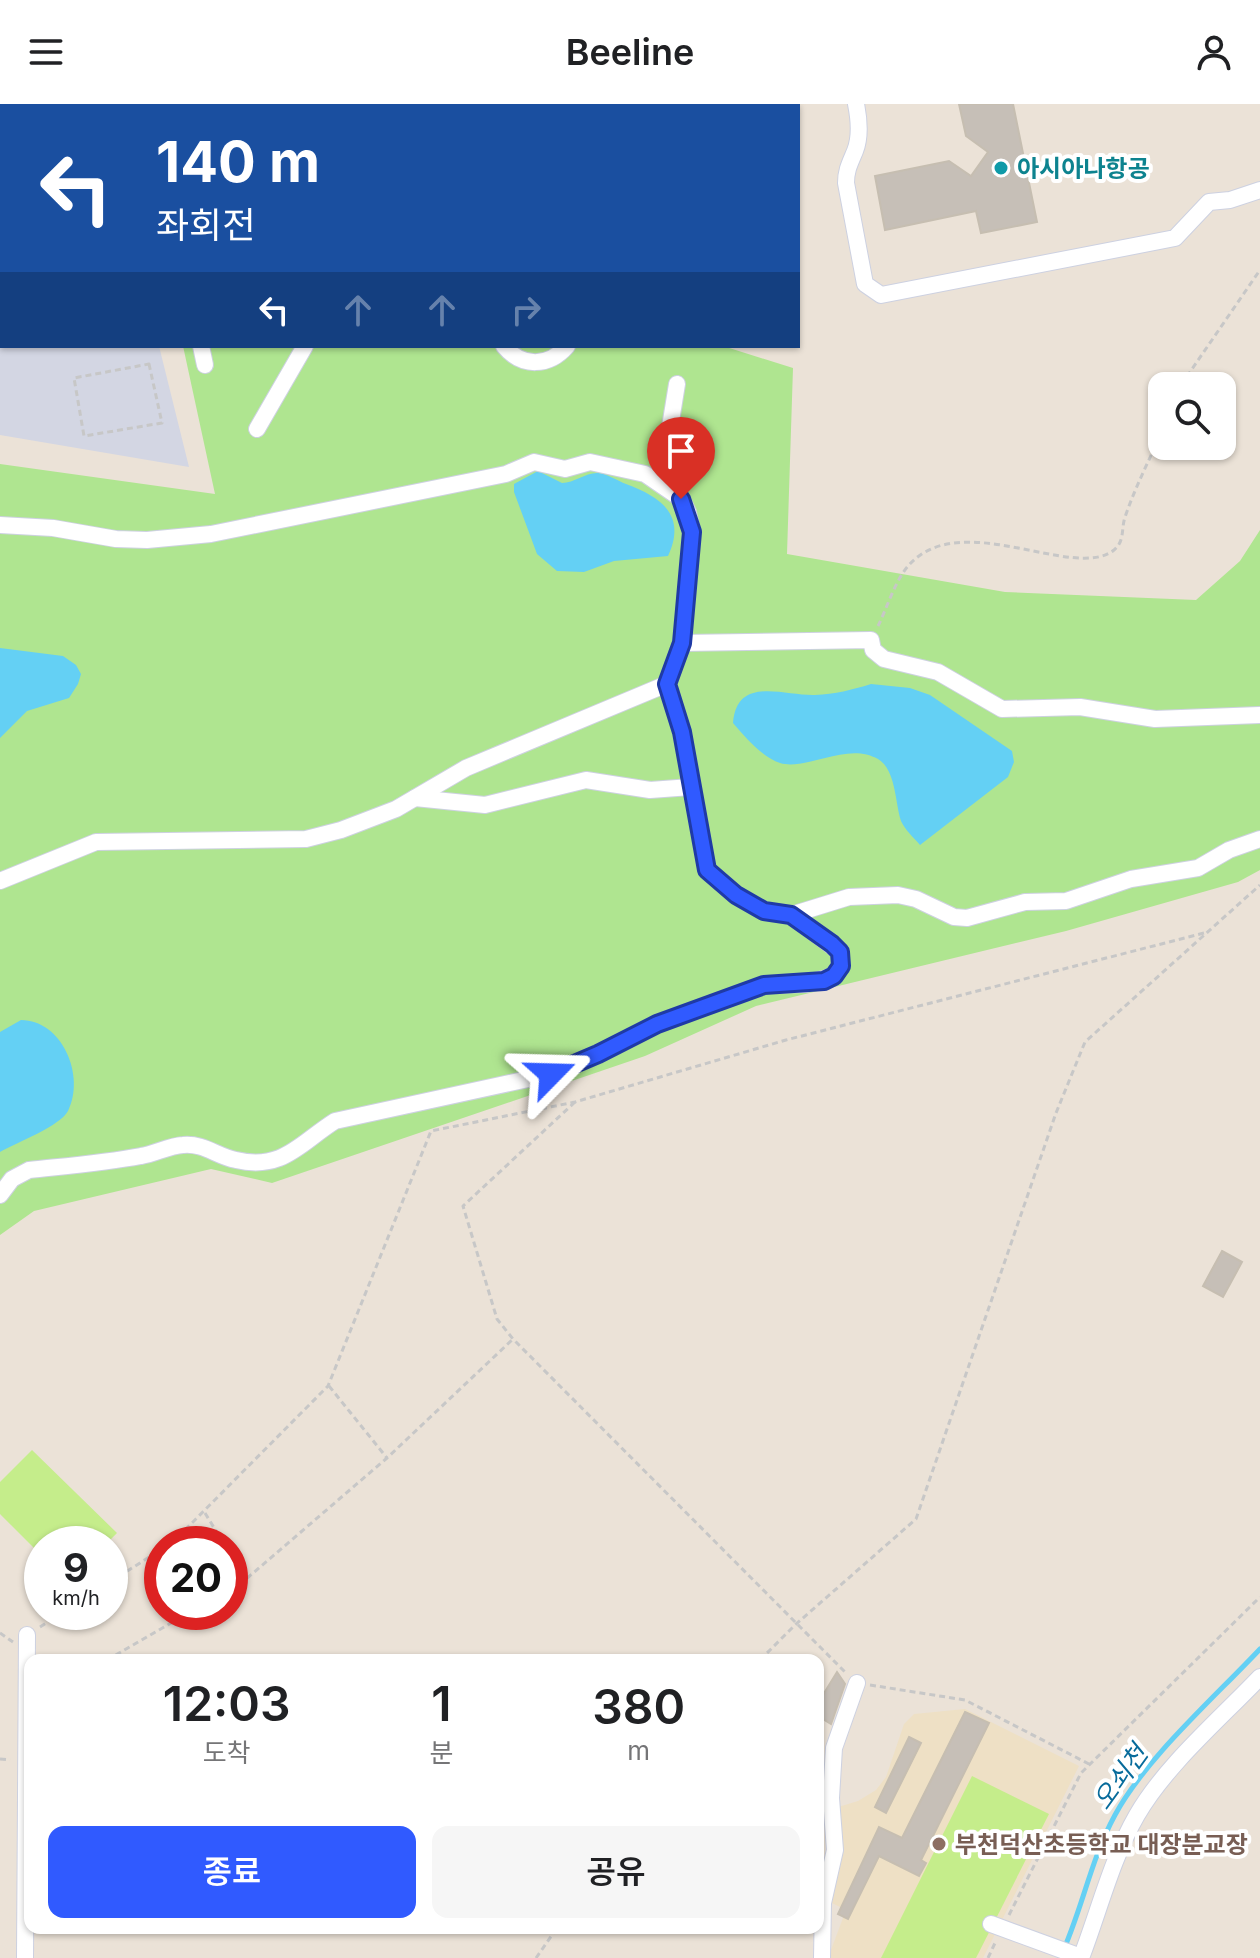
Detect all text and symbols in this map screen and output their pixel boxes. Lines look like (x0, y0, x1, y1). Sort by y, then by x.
icon: menu (24, 30, 68, 74)
text: Beeline (566, 30, 694, 74)
icon: person (1192, 30, 1236, 74)
text: 140 m (156, 128, 320, 196)
icon: left (24, 136, 128, 240)
place label: 아시아나항공 (1017, 154, 1149, 183)
marker: 아시아나항공 (992, 159, 1010, 177)
text: 좌회전 (156, 203, 255, 247)
icon: left (252, 288, 296, 332)
icon: ahead (336, 288, 380, 332)
icon: ahead (420, 288, 464, 332)
icon: right (504, 288, 548, 332)
map controls (1148, 372, 1236, 460)
button: search (1148, 372, 1236, 460)
pin (647, 417, 715, 499)
icon: arrive (659, 429, 703, 473)
position arrow (509, 1032, 593, 1116)
speed limit sign: 20 (144, 1526, 248, 1630)
text: 9 (63, 1543, 89, 1592)
text: km/h (52, 1586, 100, 1610)
text: 12:03 (163, 1674, 291, 1733)
text: 1 (431, 1674, 452, 1733)
text: 380 (592, 1677, 685, 1736)
text: m (627, 1735, 650, 1766)
water label: 오쇠천 (1086, 1736, 1155, 1815)
text: 도착 (203, 1737, 251, 1768)
text: 분 (429, 1737, 453, 1768)
button: 종료 (48, 1826, 416, 1918)
button: 공유 (432, 1826, 800, 1918)
place label: 부천덕산초등학교 대장분교장 (955, 1830, 1248, 1859)
marker: 부천덕산초등학교 대장분교장 (930, 1835, 948, 1853)

